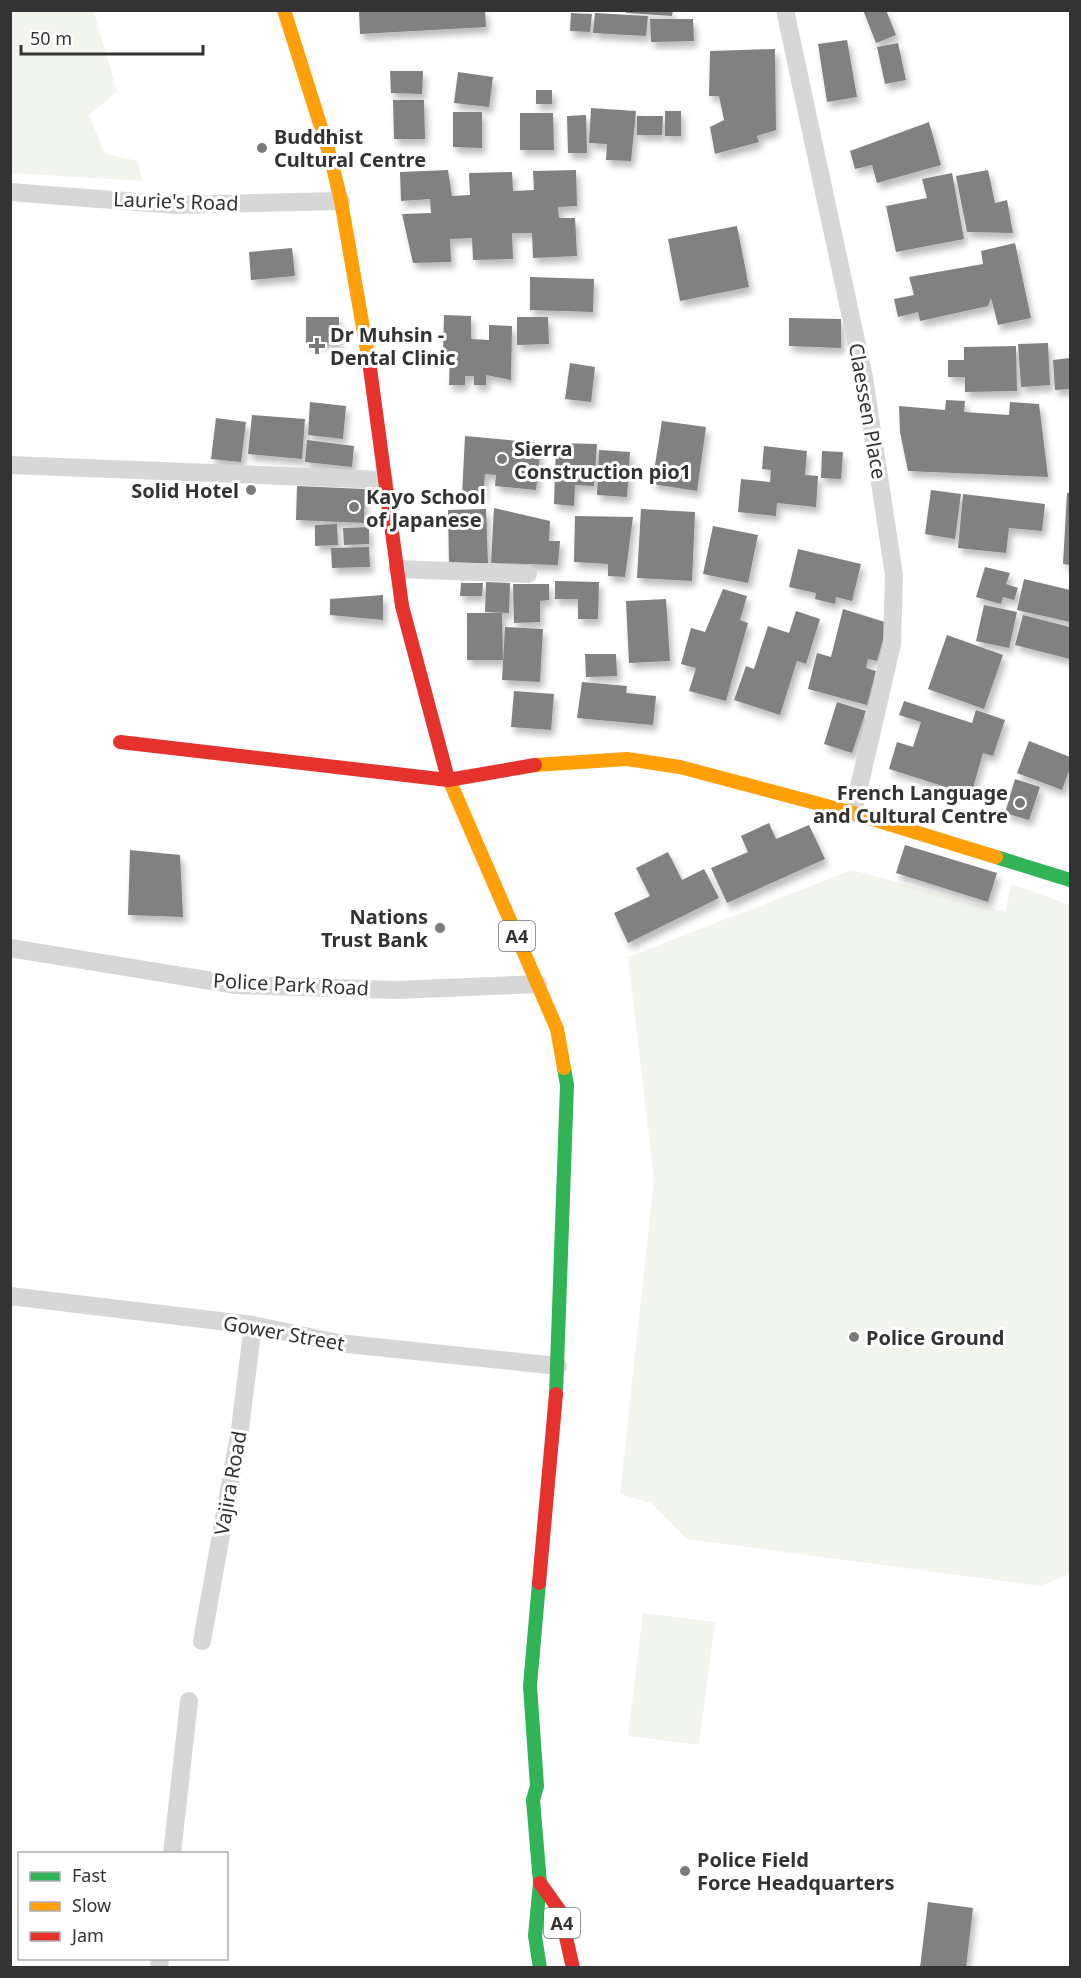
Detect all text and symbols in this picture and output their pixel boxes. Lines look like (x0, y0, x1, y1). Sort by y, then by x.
scale bar (21, 18, 202, 56)
text: 50 m (30, 26, 72, 50)
place label: Buddhist Cultural Centre (274, 123, 426, 173)
marker: Buddhist Cultural Centre (255, 141, 269, 155)
street label: Laurie's Road (113, 185, 239, 217)
place label: Dr Muhsin - Dental Clinic (330, 321, 455, 371)
marker: Dr Muhsin - Dental Clinic (308, 337, 326, 355)
street label: Claessen Place (843, 341, 893, 481)
place label: Sierra Construction pio1 (514, 435, 691, 485)
marker: Sierra Construction pio1 (495, 452, 509, 466)
place label: Solid Hotel (131, 477, 239, 504)
marker: Solid Hotel (244, 483, 258, 497)
place label: Kayo School of Japanese (366, 483, 486, 533)
marker: Kayo School of Japanese (347, 500, 361, 514)
place label: French Language and Cultural Centre (813, 779, 1008, 829)
marker: French Language and Cultural Centre (1013, 796, 1027, 810)
place label: Nations Trust Bank (321, 903, 429, 953)
marker: Nations Trust Bank (433, 921, 447, 935)
road number: A4 (499, 921, 535, 951)
street label: Police Park Road (212, 966, 370, 1002)
street label: Gower Street (221, 1309, 347, 1357)
place label: Police Ground (866, 1324, 1004, 1351)
marker: Police Ground (847, 1330, 861, 1344)
street label: Vajira Road (208, 1429, 252, 1537)
place label: Police Field Force Headquarters (697, 1846, 895, 1896)
legend (18, 1852, 228, 1960)
text: Fast (72, 1863, 107, 1887)
marker: Police Field Force Headquarters (678, 1864, 692, 1878)
text: Slow (72, 1893, 111, 1917)
road number: A4 (544, 1908, 580, 1938)
text: Jam (70, 1923, 104, 1947)

